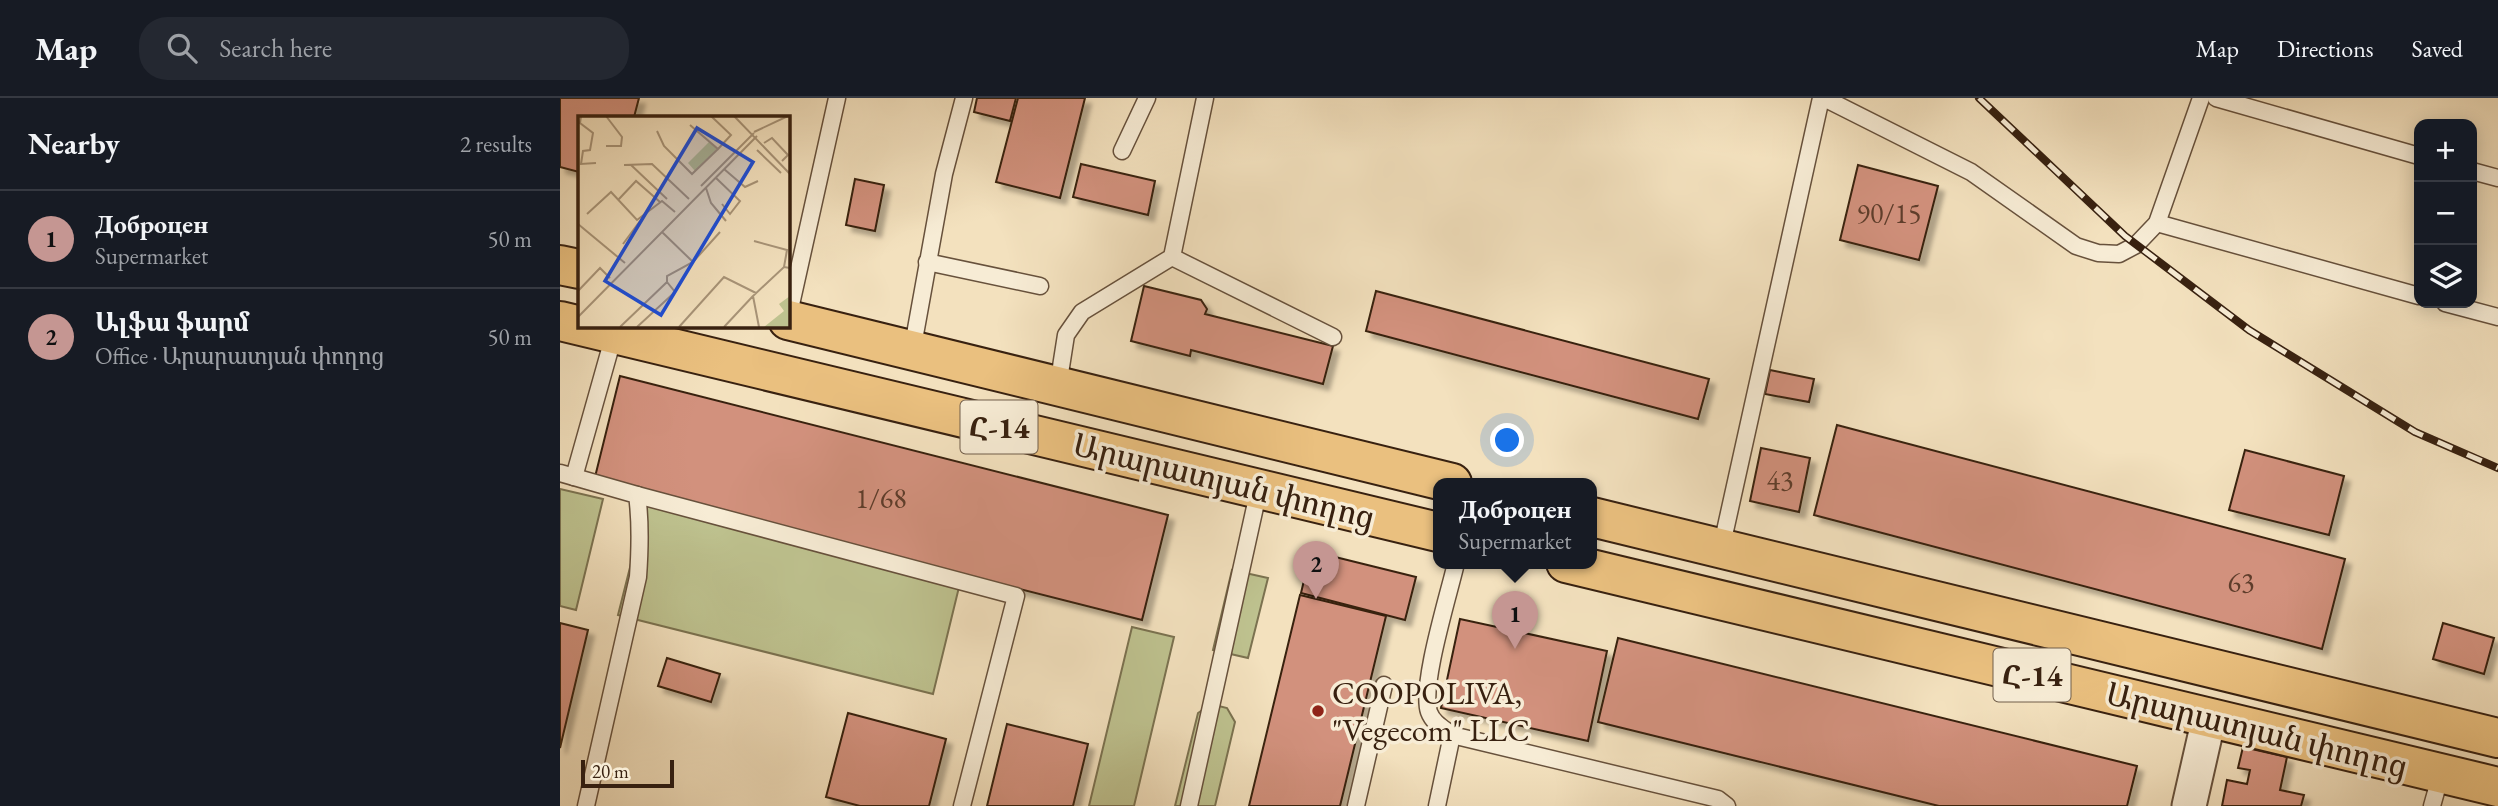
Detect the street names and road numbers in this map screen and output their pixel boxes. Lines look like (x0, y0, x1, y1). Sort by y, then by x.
road number: Հ-14 (960, 400, 1038, 454)
street label: Արարատյան փողոց (1069, 423, 1379, 539)
road number: Հ-14 (1994, 648, 2070, 702)
street label: Արարատյան փողոց (2102, 672, 2412, 788)

